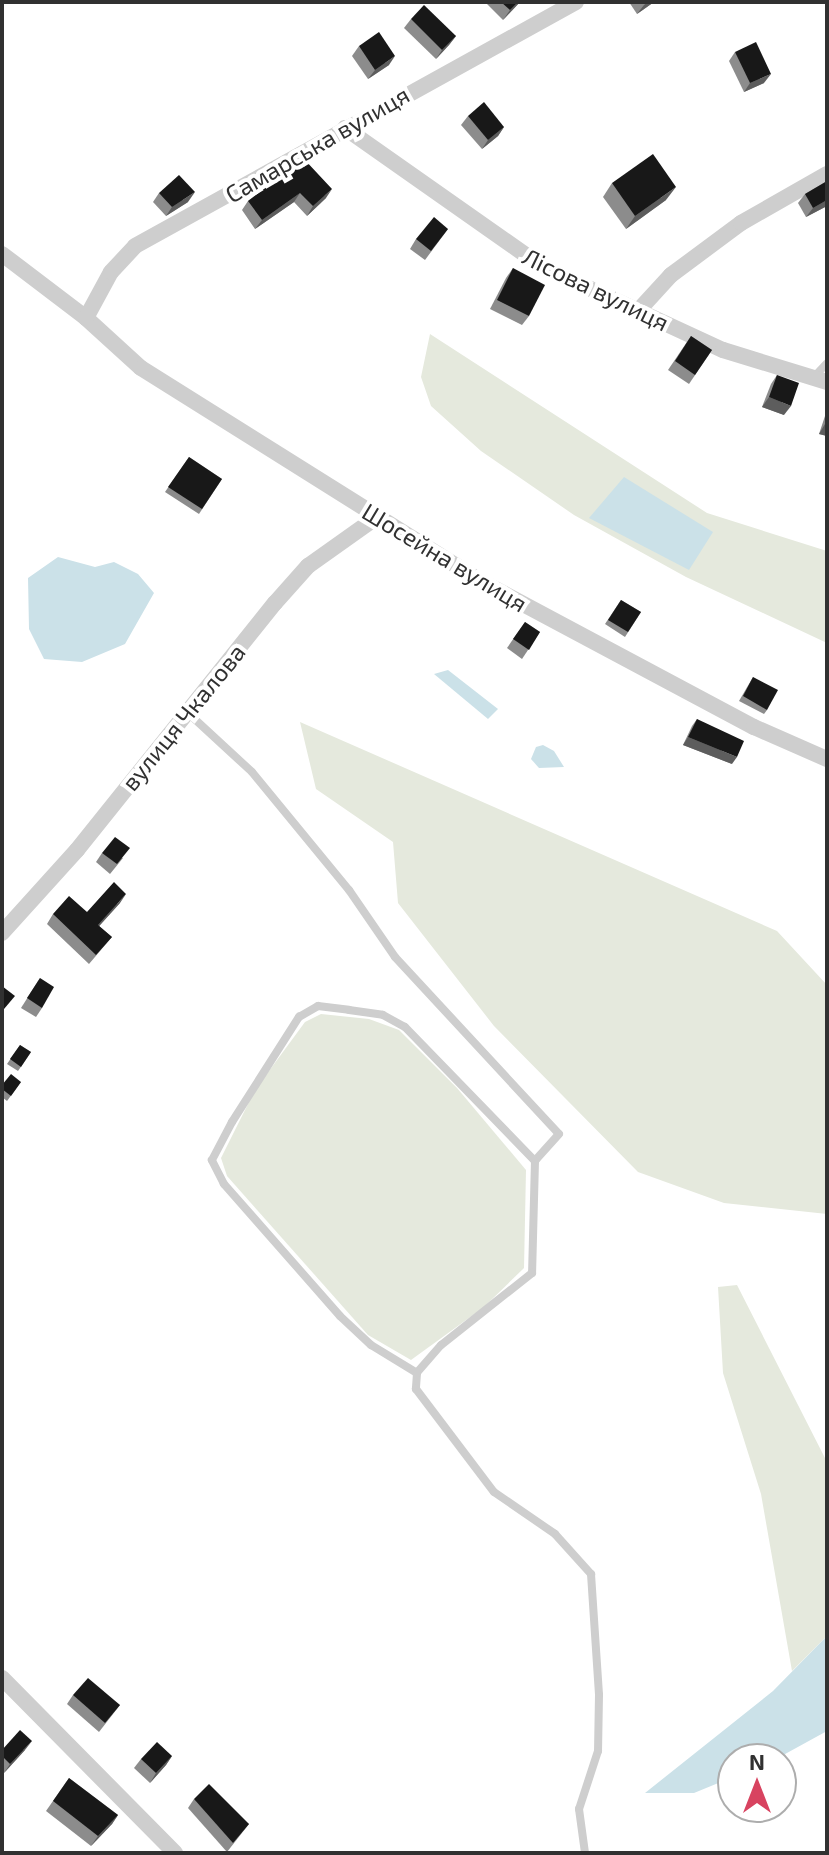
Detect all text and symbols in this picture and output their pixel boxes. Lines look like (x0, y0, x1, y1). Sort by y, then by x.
street label: Самарська вулиця (220, 80, 414, 208)
street label: Лісова вулиця (518, 241, 674, 337)
street label: Шосейна вулиця (357, 496, 533, 618)
street label: вулиця Чкалова (115, 638, 251, 796)
north arrow (717, 1743, 797, 1823)
text: N (749, 1748, 765, 1774)

